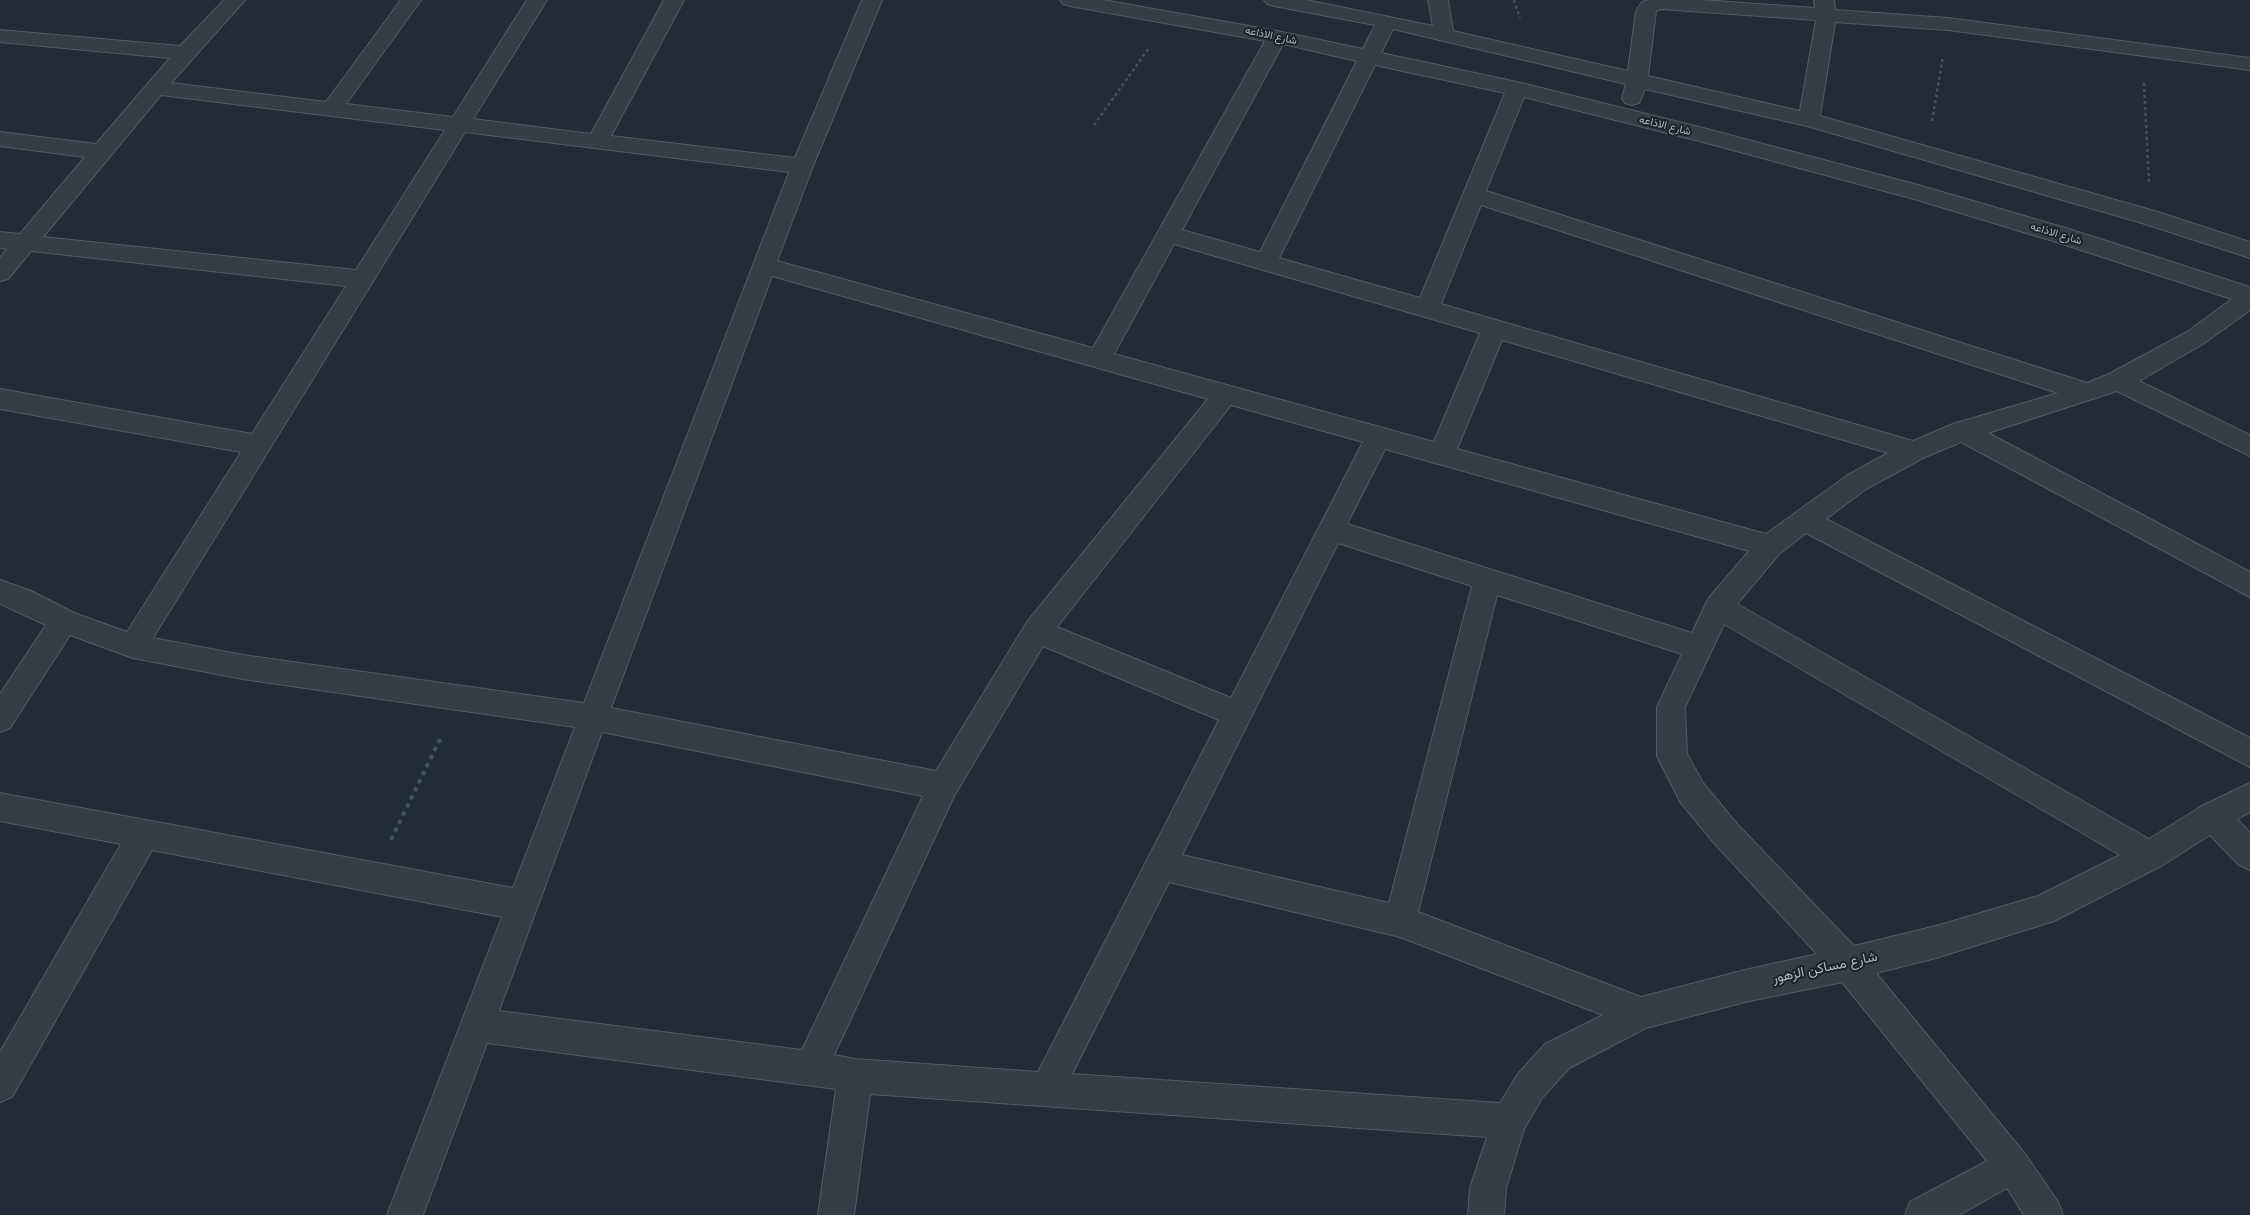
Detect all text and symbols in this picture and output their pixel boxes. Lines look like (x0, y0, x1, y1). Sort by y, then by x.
street label: شارع الاذاعه (1244, 24, 1298, 48)
street label: شارع الاذاعه (1638, 113, 1692, 139)
street label: شارع الاذاعه (2029, 220, 2083, 248)
street label: شارع مساكن الزهور (1771, 949, 1879, 987)

